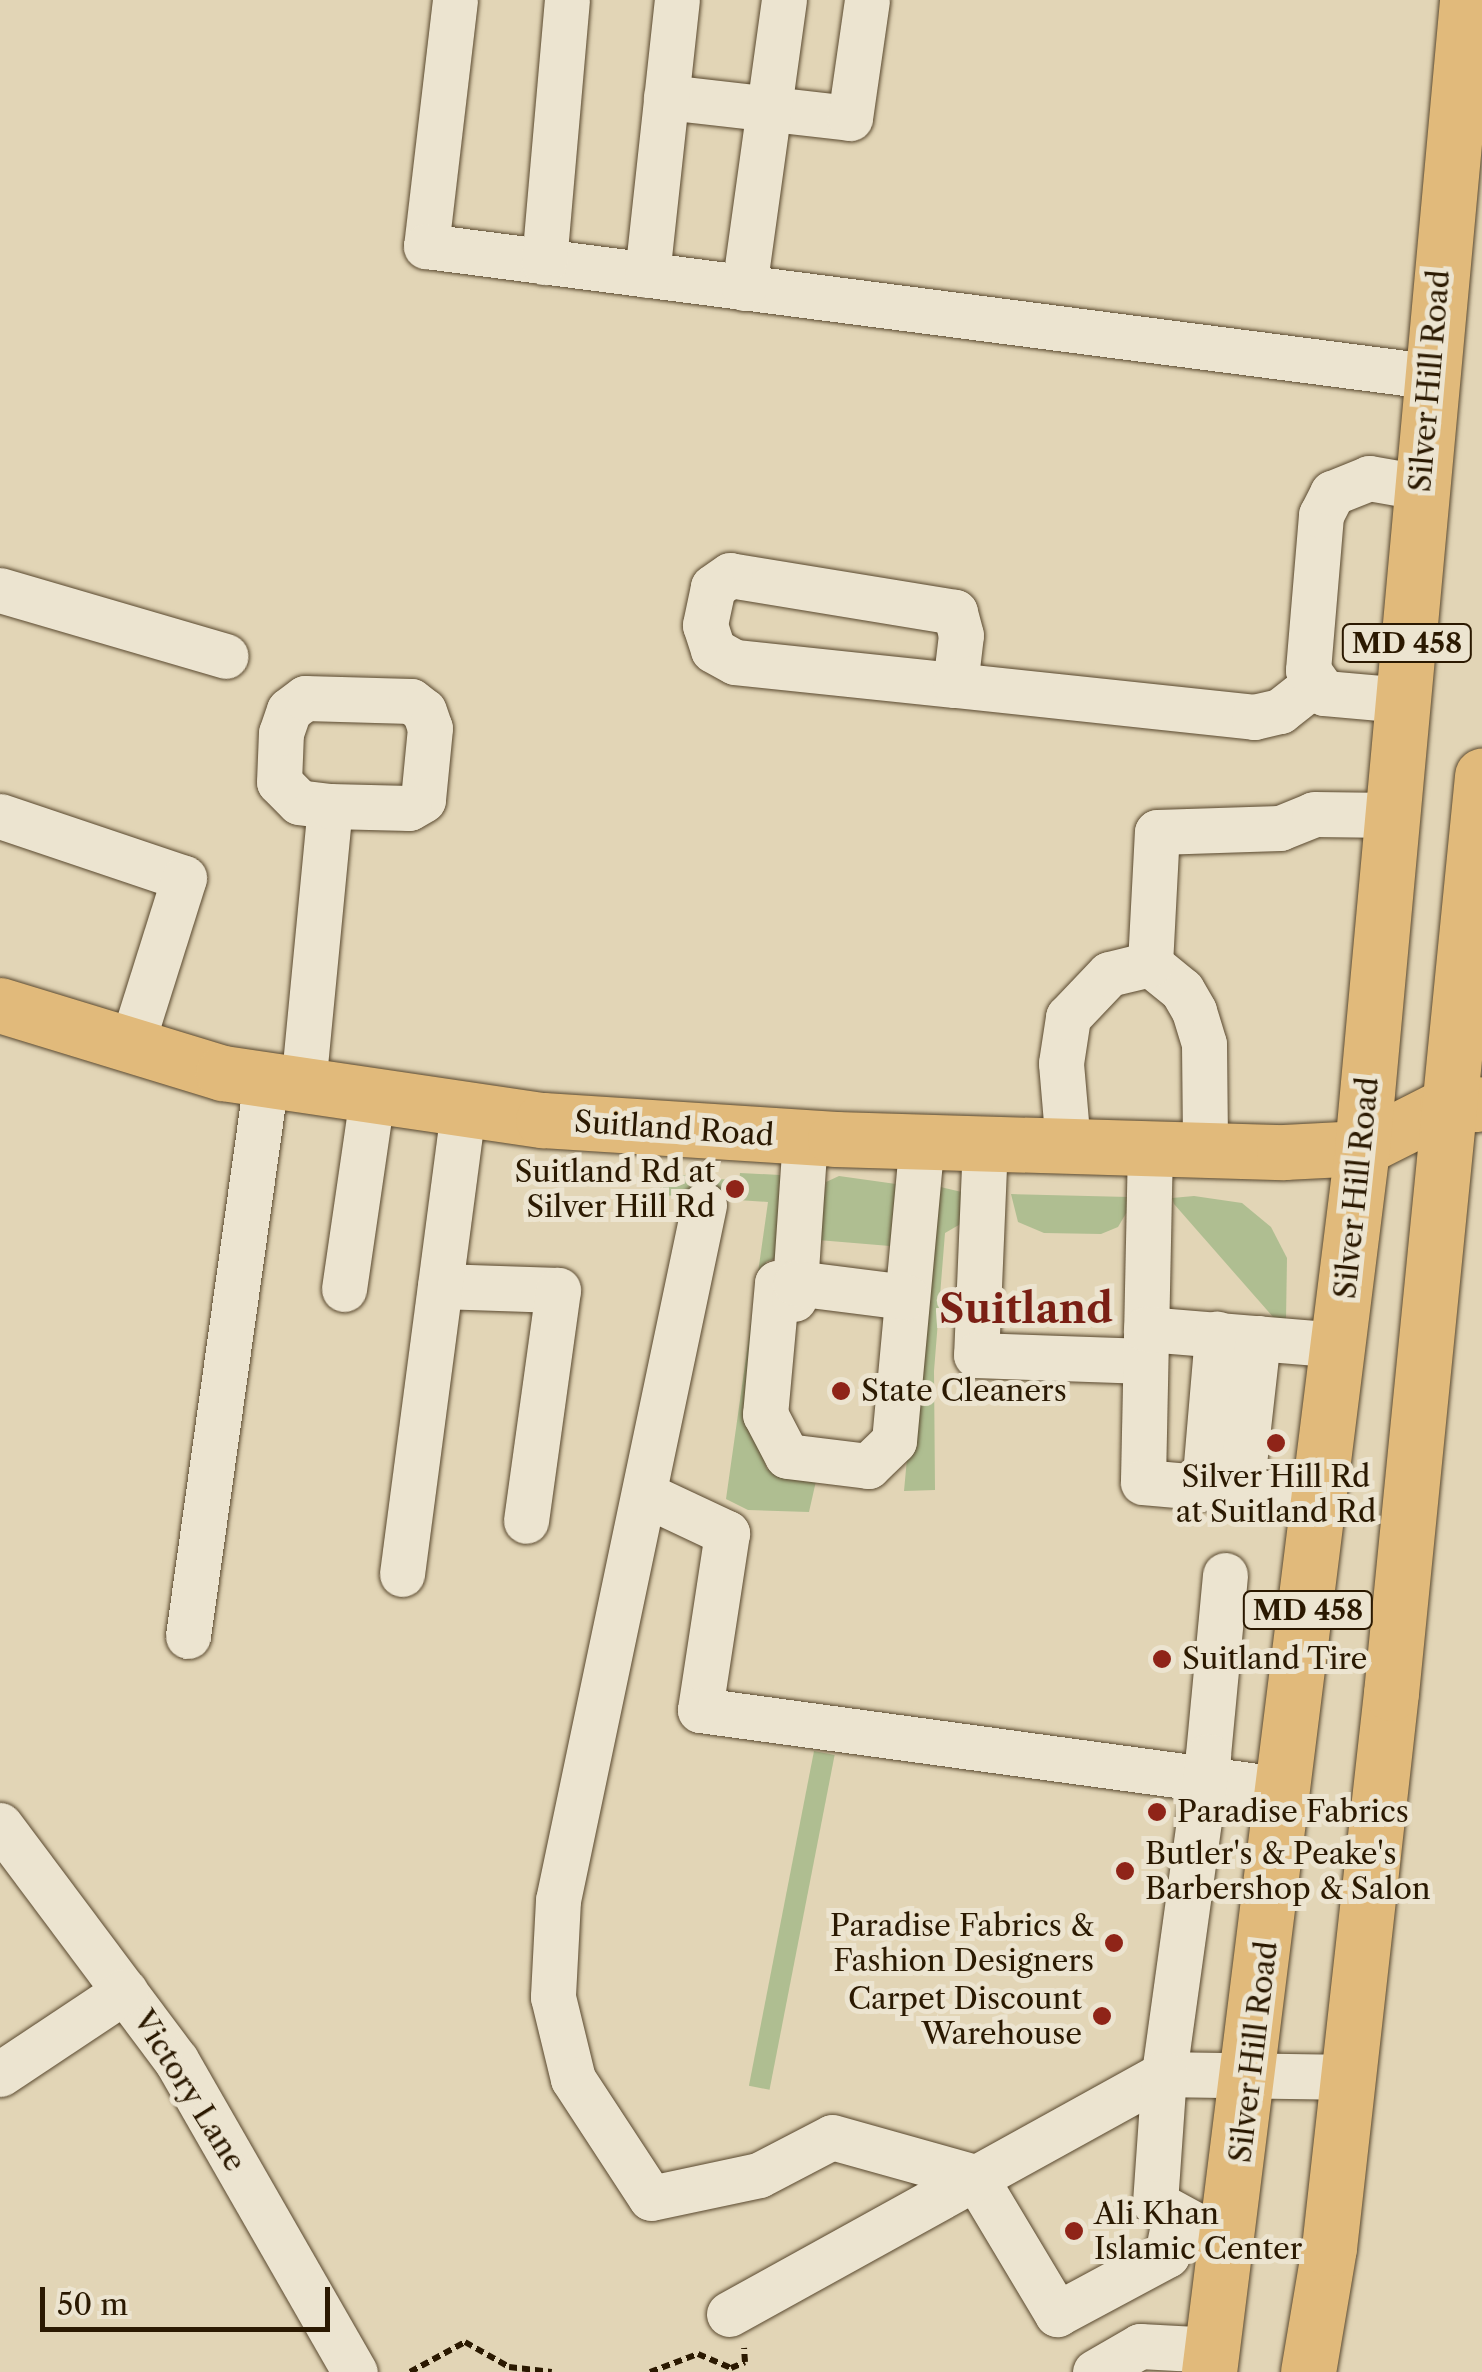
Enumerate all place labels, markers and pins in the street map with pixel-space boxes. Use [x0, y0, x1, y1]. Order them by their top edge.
place label: Suitland Rd at Silver Hill Rd [514, 1154, 715, 1224]
marker: Suitland Rd at Silver Hill Rd [724, 1178, 746, 1200]
place label: State Cleaners [861, 1373, 1067, 1409]
marker: State Cleaners [830, 1380, 852, 1402]
marker: Silver Hill Rd at Suitland Rd [1265, 1432, 1287, 1454]
place label: Silver Hill Rd at Suitland Rd [1176, 1459, 1376, 1530]
place label: Suitland Tire [1182, 1641, 1368, 1677]
marker: Suitland Tire [1151, 1648, 1173, 1670]
place label: Paradise Fabrics [1177, 1794, 1409, 1830]
marker: Paradise Fabrics [1146, 1801, 1168, 1823]
place label: Butler's & Peake's Barbershop & Salon [1145, 1836, 1431, 1906]
marker: Butler's & Peake's Barbershop & Salon [1114, 1860, 1136, 1882]
place label: Paradise Fabrics & Fashion Designers [830, 1908, 1094, 1978]
marker: Paradise Fabrics & Fashion Designers [1103, 1932, 1125, 1954]
place label: Carpet Discount Warehouse [848, 1981, 1082, 2052]
marker: Carpet Discount Warehouse [1091, 2005, 1113, 2027]
place label: Ali Khan Islamic Center [1094, 2196, 1302, 2266]
marker: Ali Khan Islamic Center [1063, 2220, 1085, 2242]

